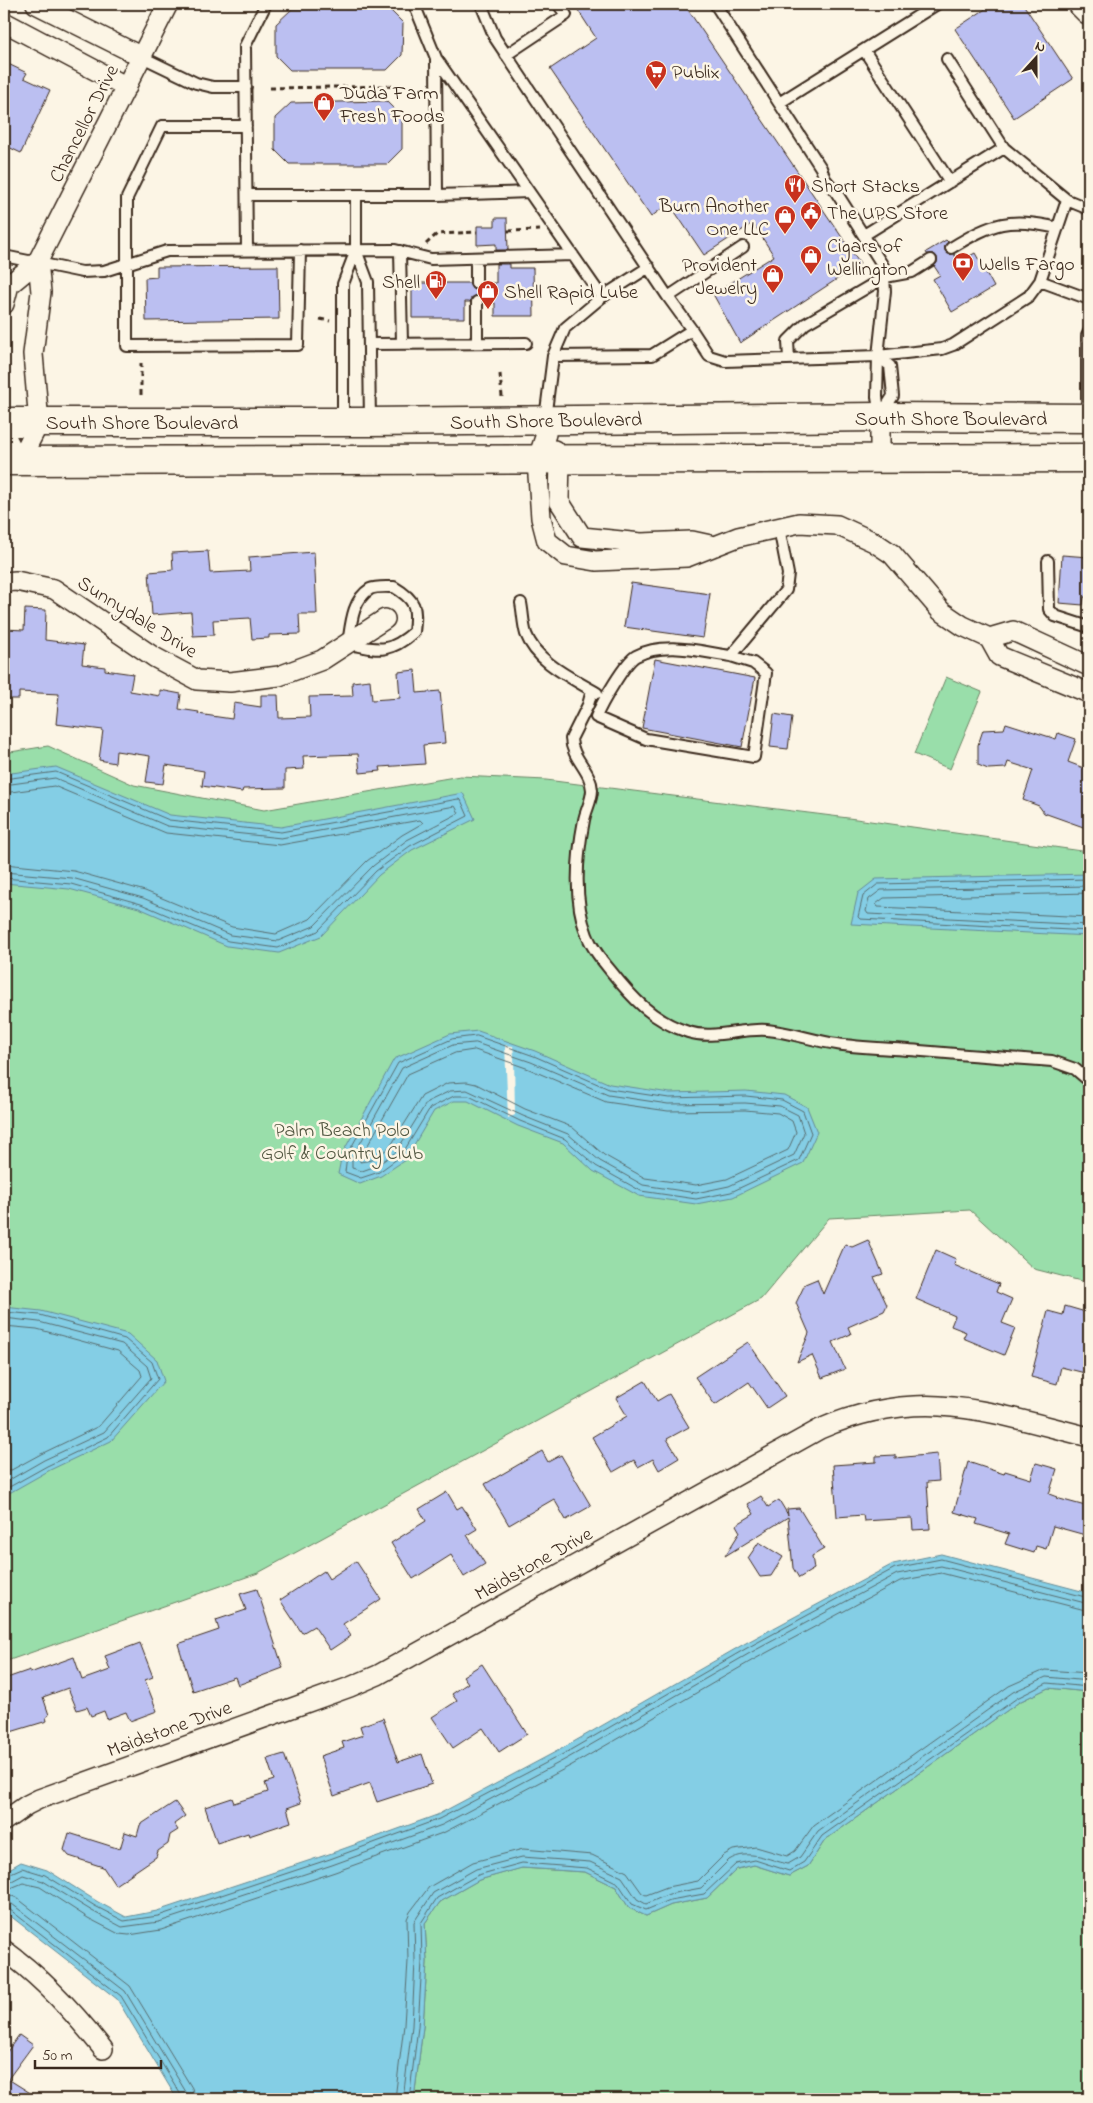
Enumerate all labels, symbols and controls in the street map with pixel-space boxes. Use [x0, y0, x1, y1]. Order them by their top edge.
north arrow [1010, 32, 1060, 82]
text: N [1032, 36, 1048, 59]
supermarket icon: Publix [644, 59, 668, 90]
place label: Publix [672, 59, 720, 88]
street label: Chancellor Drive [43, 60, 127, 188]
place label: Duda Farm Fresh Foods [339, 80, 445, 132]
shop icon: Duda Farm Fresh Foods [312, 91, 336, 122]
restaurant icon: Short Stacks [783, 173, 807, 204]
place label: Short Stacks [811, 173, 920, 202]
place label: Burn Another One LLC [658, 193, 770, 245]
public building icon: The UPS Store [799, 200, 823, 231]
place label: The UPS Store [827, 200, 948, 229]
shop icon: Burn Another One LLC [773, 204, 797, 235]
place label: Cigars of Wellington [827, 233, 908, 286]
shop icon: Cigars of Wellington [799, 244, 823, 275]
bank icon: Wells Fargo [951, 251, 975, 282]
place label: Wells Fargo [979, 251, 1075, 281]
place label: Provident Jewelry [682, 252, 757, 304]
shop icon: Provident Jewelry [761, 263, 785, 294]
place label: Shell [382, 269, 420, 298]
fuel station icon: Shell [424, 269, 448, 300]
shop icon: Shell Rapid Lube [476, 279, 500, 310]
place label: Shell Rapid Lube [504, 279, 638, 308]
street label: South Shore Boulevard [450, 406, 642, 439]
street label: South Shore Boulevard [855, 406, 1047, 435]
street label: South Shore Boulevard [46, 410, 238, 439]
street label: Sunnydale Drive [71, 570, 202, 667]
park label: Palm Beach Polo Golf & Country Club [261, 1117, 423, 1169]
street label: Maidstone Drive [470, 1521, 598, 1610]
street label: Maidstone Drive [104, 1694, 236, 1766]
scale bar [35, 2038, 161, 2070]
text: 50 m [42, 2045, 73, 2067]

